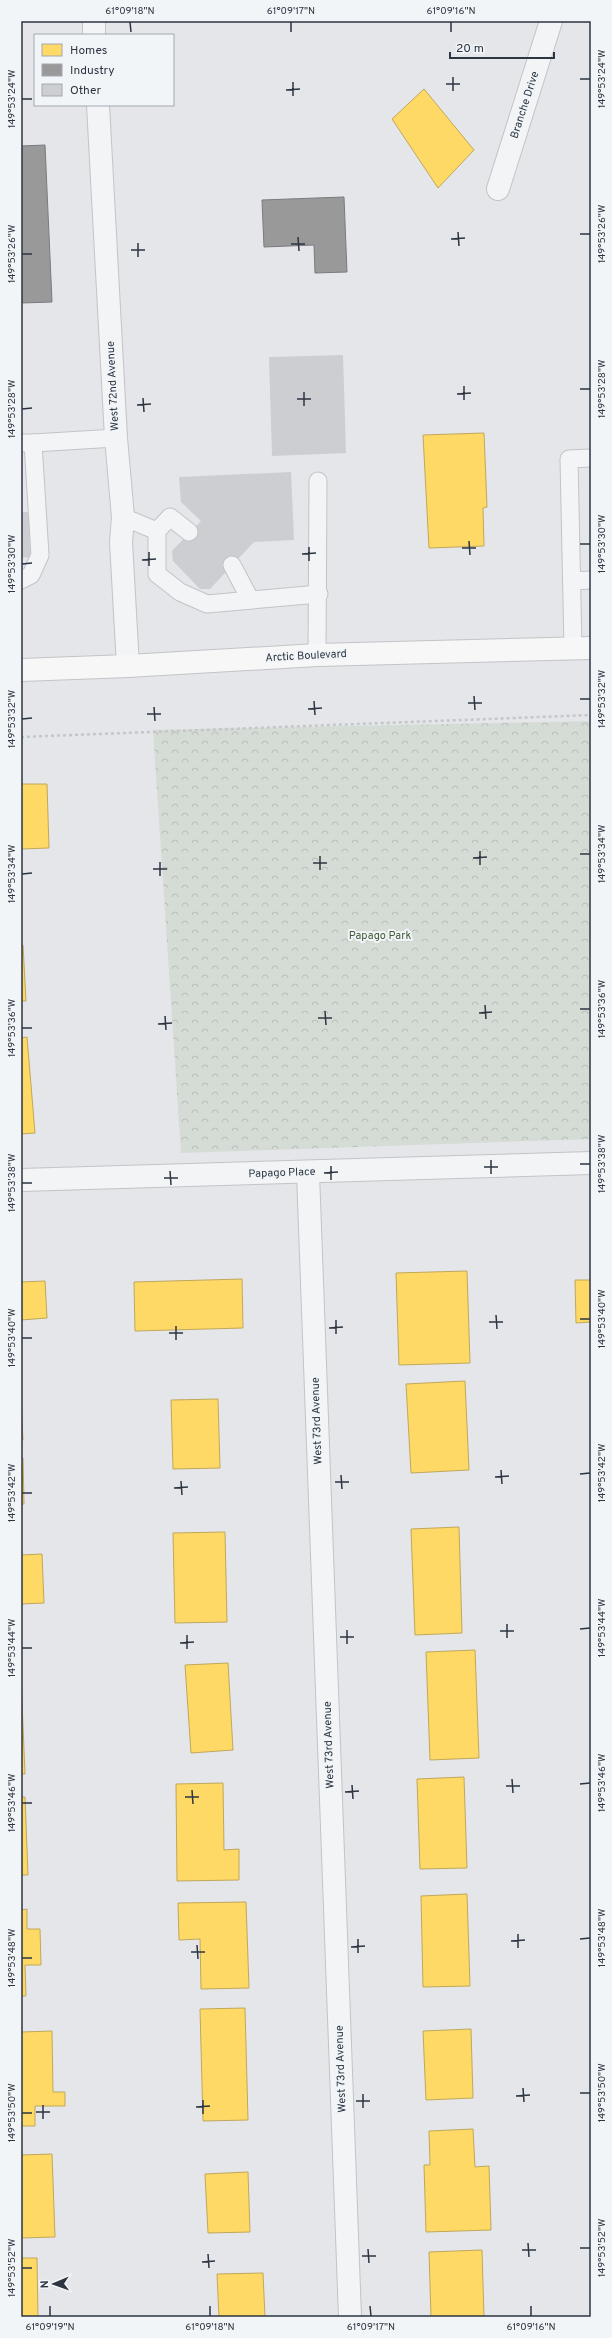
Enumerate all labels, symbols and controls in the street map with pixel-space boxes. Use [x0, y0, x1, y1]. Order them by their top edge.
text: 61°09'18"N [105, 5, 155, 18]
text: 61°09'17"N [267, 5, 315, 18]
text: 61°09'16"N [426, 5, 476, 18]
legend [34, 34, 174, 106]
scale bar [450, 34, 554, 60]
text: 20 m [456, 41, 484, 57]
text: Homes [70, 43, 107, 59]
text: 149°53'24"W [596, 50, 609, 108]
text: Industry [70, 63, 115, 79]
street label: Branche Drive [508, 69, 542, 140]
text: 149°53'24"W [6, 70, 19, 128]
text: Other [70, 83, 102, 99]
text: 149°53'26"W [596, 205, 609, 263]
text: 149°53'26"W [6, 225, 19, 283]
street label: West 72nd Avenue [104, 341, 122, 431]
text: 149°53'28"W [596, 360, 609, 418]
text: 149°53'28"W [6, 380, 19, 438]
text: 149°53'30"W [596, 515, 609, 573]
text: 149°53'30"W [6, 535, 19, 593]
street label: Arctic Boulevard [265, 647, 347, 665]
text: 149°53'32"W [596, 670, 609, 728]
text: 149°53'32"W [6, 690, 19, 748]
text: 149°53'34"W [596, 825, 609, 883]
text: 149°53'34"W [6, 845, 19, 903]
park label: Papago Park [349, 929, 411, 943]
text: 149°53'36"W [596, 980, 609, 1038]
text: 149°53'36"W [6, 999, 19, 1057]
text: 149°53'38"W [596, 1135, 609, 1193]
text: 149°53'38"W [6, 1154, 19, 1212]
street label: Papago Place [248, 1165, 316, 1181]
text: 149°53'40"W [596, 1289, 609, 1349]
text: 149°53'40"W [6, 1308, 19, 1368]
street label: West 73rd Avenue [308, 1377, 326, 1465]
text: 149°53'42"W [596, 1444, 609, 1502]
text: 149°53'42"W [6, 1464, 19, 1522]
text: 149°53'44"W [596, 1599, 609, 1657]
text: 149°53'44"W [6, 1619, 19, 1677]
street label: West 73rd Avenue [320, 1701, 338, 1789]
text: 149°53'46"W [596, 1754, 609, 1812]
text: 149°53'46"W [6, 1774, 19, 1832]
text: 149°53'48"W [596, 1909, 609, 1967]
text: 149°53'48"W [6, 1929, 19, 1987]
street label: West 73rd Avenue [332, 2025, 350, 2113]
text: 149°53'50"W [596, 2063, 609, 2123]
text: 149°53'50"W [6, 2083, 19, 2143]
text: 149°53'52"W [596, 2219, 609, 2277]
text: 149°53'52"W [6, 2239, 19, 2297]
north arrow [34, 2264, 74, 2304]
text: N [38, 2280, 52, 2289]
text: 61°09'19"N [25, 2321, 75, 2334]
text: 61°09'18"N [185, 2321, 235, 2334]
text: 61°09'17"N [347, 2321, 395, 2334]
text: 61°09'16"N [506, 2321, 556, 2334]

